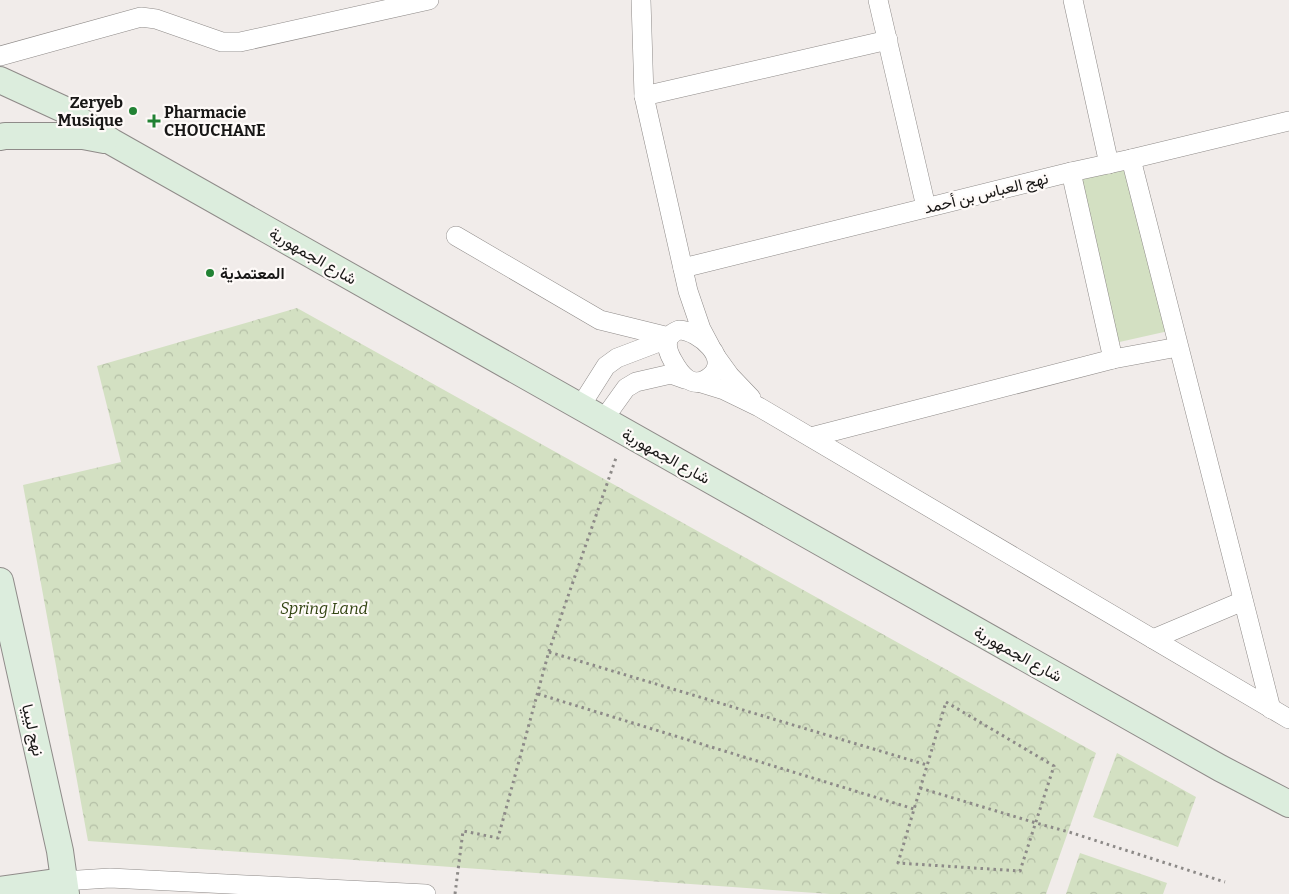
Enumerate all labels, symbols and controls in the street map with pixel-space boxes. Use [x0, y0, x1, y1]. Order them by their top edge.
place label: Zeryeb Musique [58, 93, 123, 130]
place label: Pharmacie CHOUCHANE [164, 103, 266, 140]
marker: Zeryeb Musique [127, 105, 139, 117]
marker: Pharmacie CHOUCHANE [148, 115, 160, 127]
street label: نهج العباس بن أحمد [922, 168, 1051, 220]
street label: شارع الجمهورية [265, 223, 360, 290]
place label: المعتمدية [220, 264, 285, 283]
marker: المعتمدية [204, 267, 216, 279]
street label: شارع الجمهورية [618, 424, 713, 490]
park label: Spring Land [280, 599, 368, 618]
street label: شارع الجمهورية [970, 622, 1065, 688]
street label: نهج ليبيا [16, 702, 48, 758]

